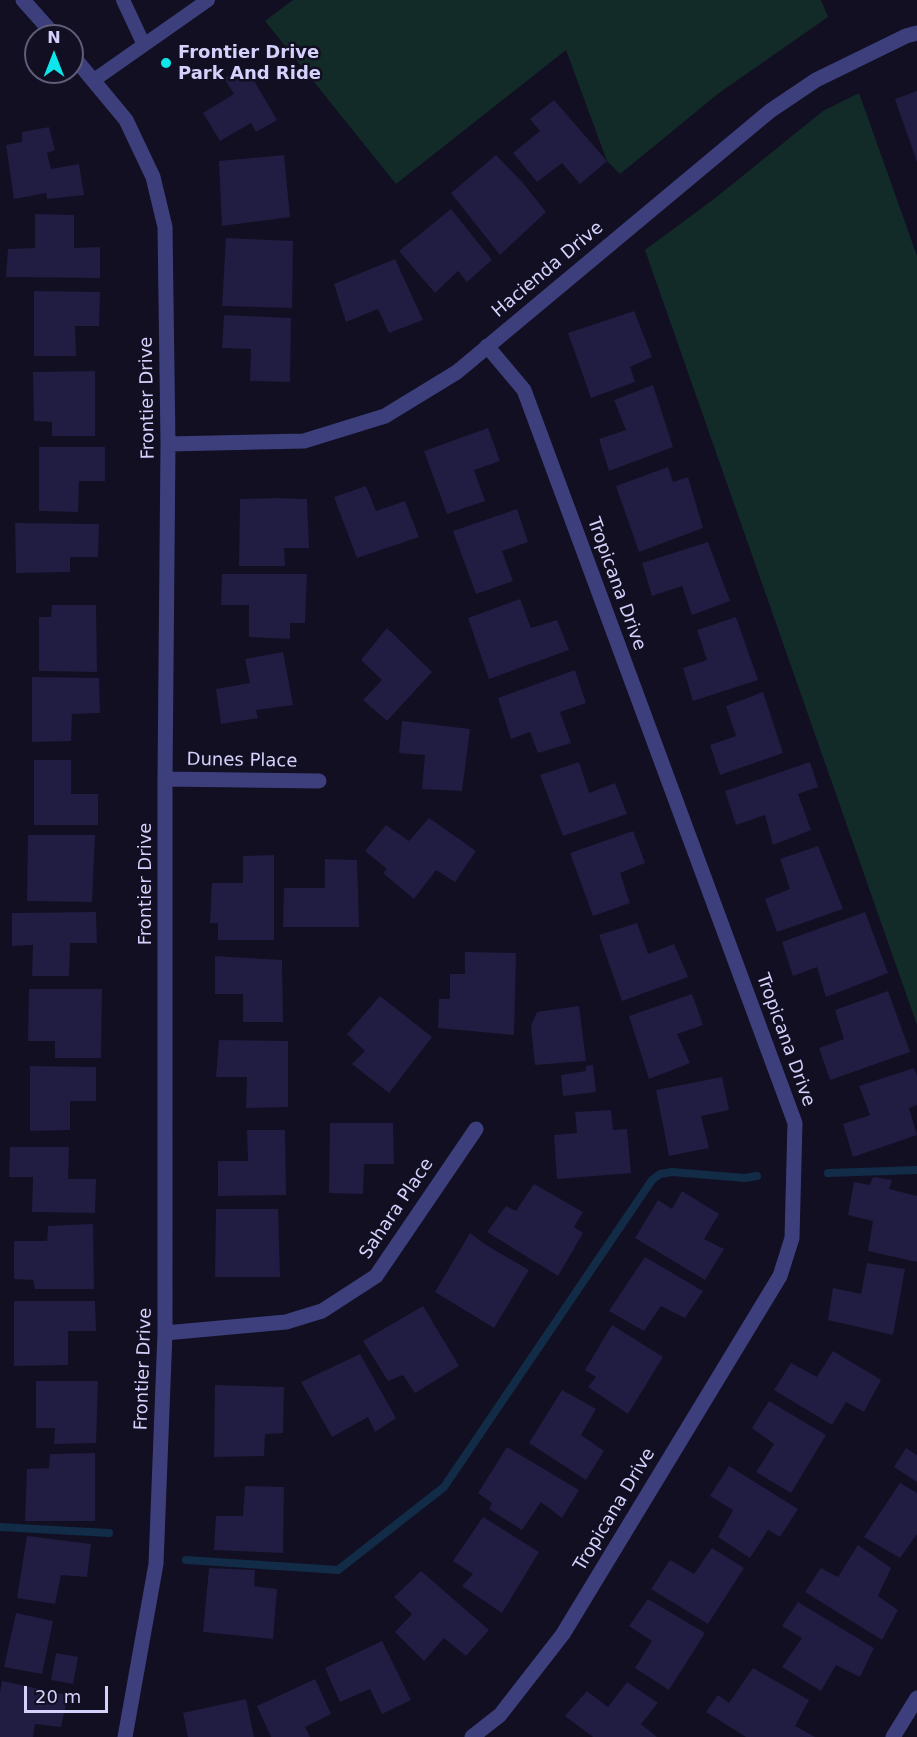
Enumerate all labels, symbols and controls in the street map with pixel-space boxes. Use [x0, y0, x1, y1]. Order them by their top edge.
north arrow [24, 24, 84, 84]
text: N [47, 28, 61, 47]
place label: Frontier Drive Park And Ride [178, 42, 321, 84]
marker: Frontier Drive Park And Ride [159, 56, 173, 70]
street label: Hacienda Drive [488, 217, 608, 323]
street label: Frontier Drive [136, 336, 160, 460]
street label: Tropicana Drive [582, 515, 650, 653]
street label: Dunes Place [186, 749, 298, 773]
street label: Frontier Drive [135, 823, 157, 945]
street label: Tropicana Drive [751, 971, 819, 1109]
street label: Sahara Place [355, 1155, 439, 1263]
street label: Frontier Drive [131, 1307, 157, 1431]
street label: Tropicana Drive [570, 1444, 660, 1576]
scale bar [27, 1674, 111, 1712]
text: 20 m [35, 1686, 81, 1707]

